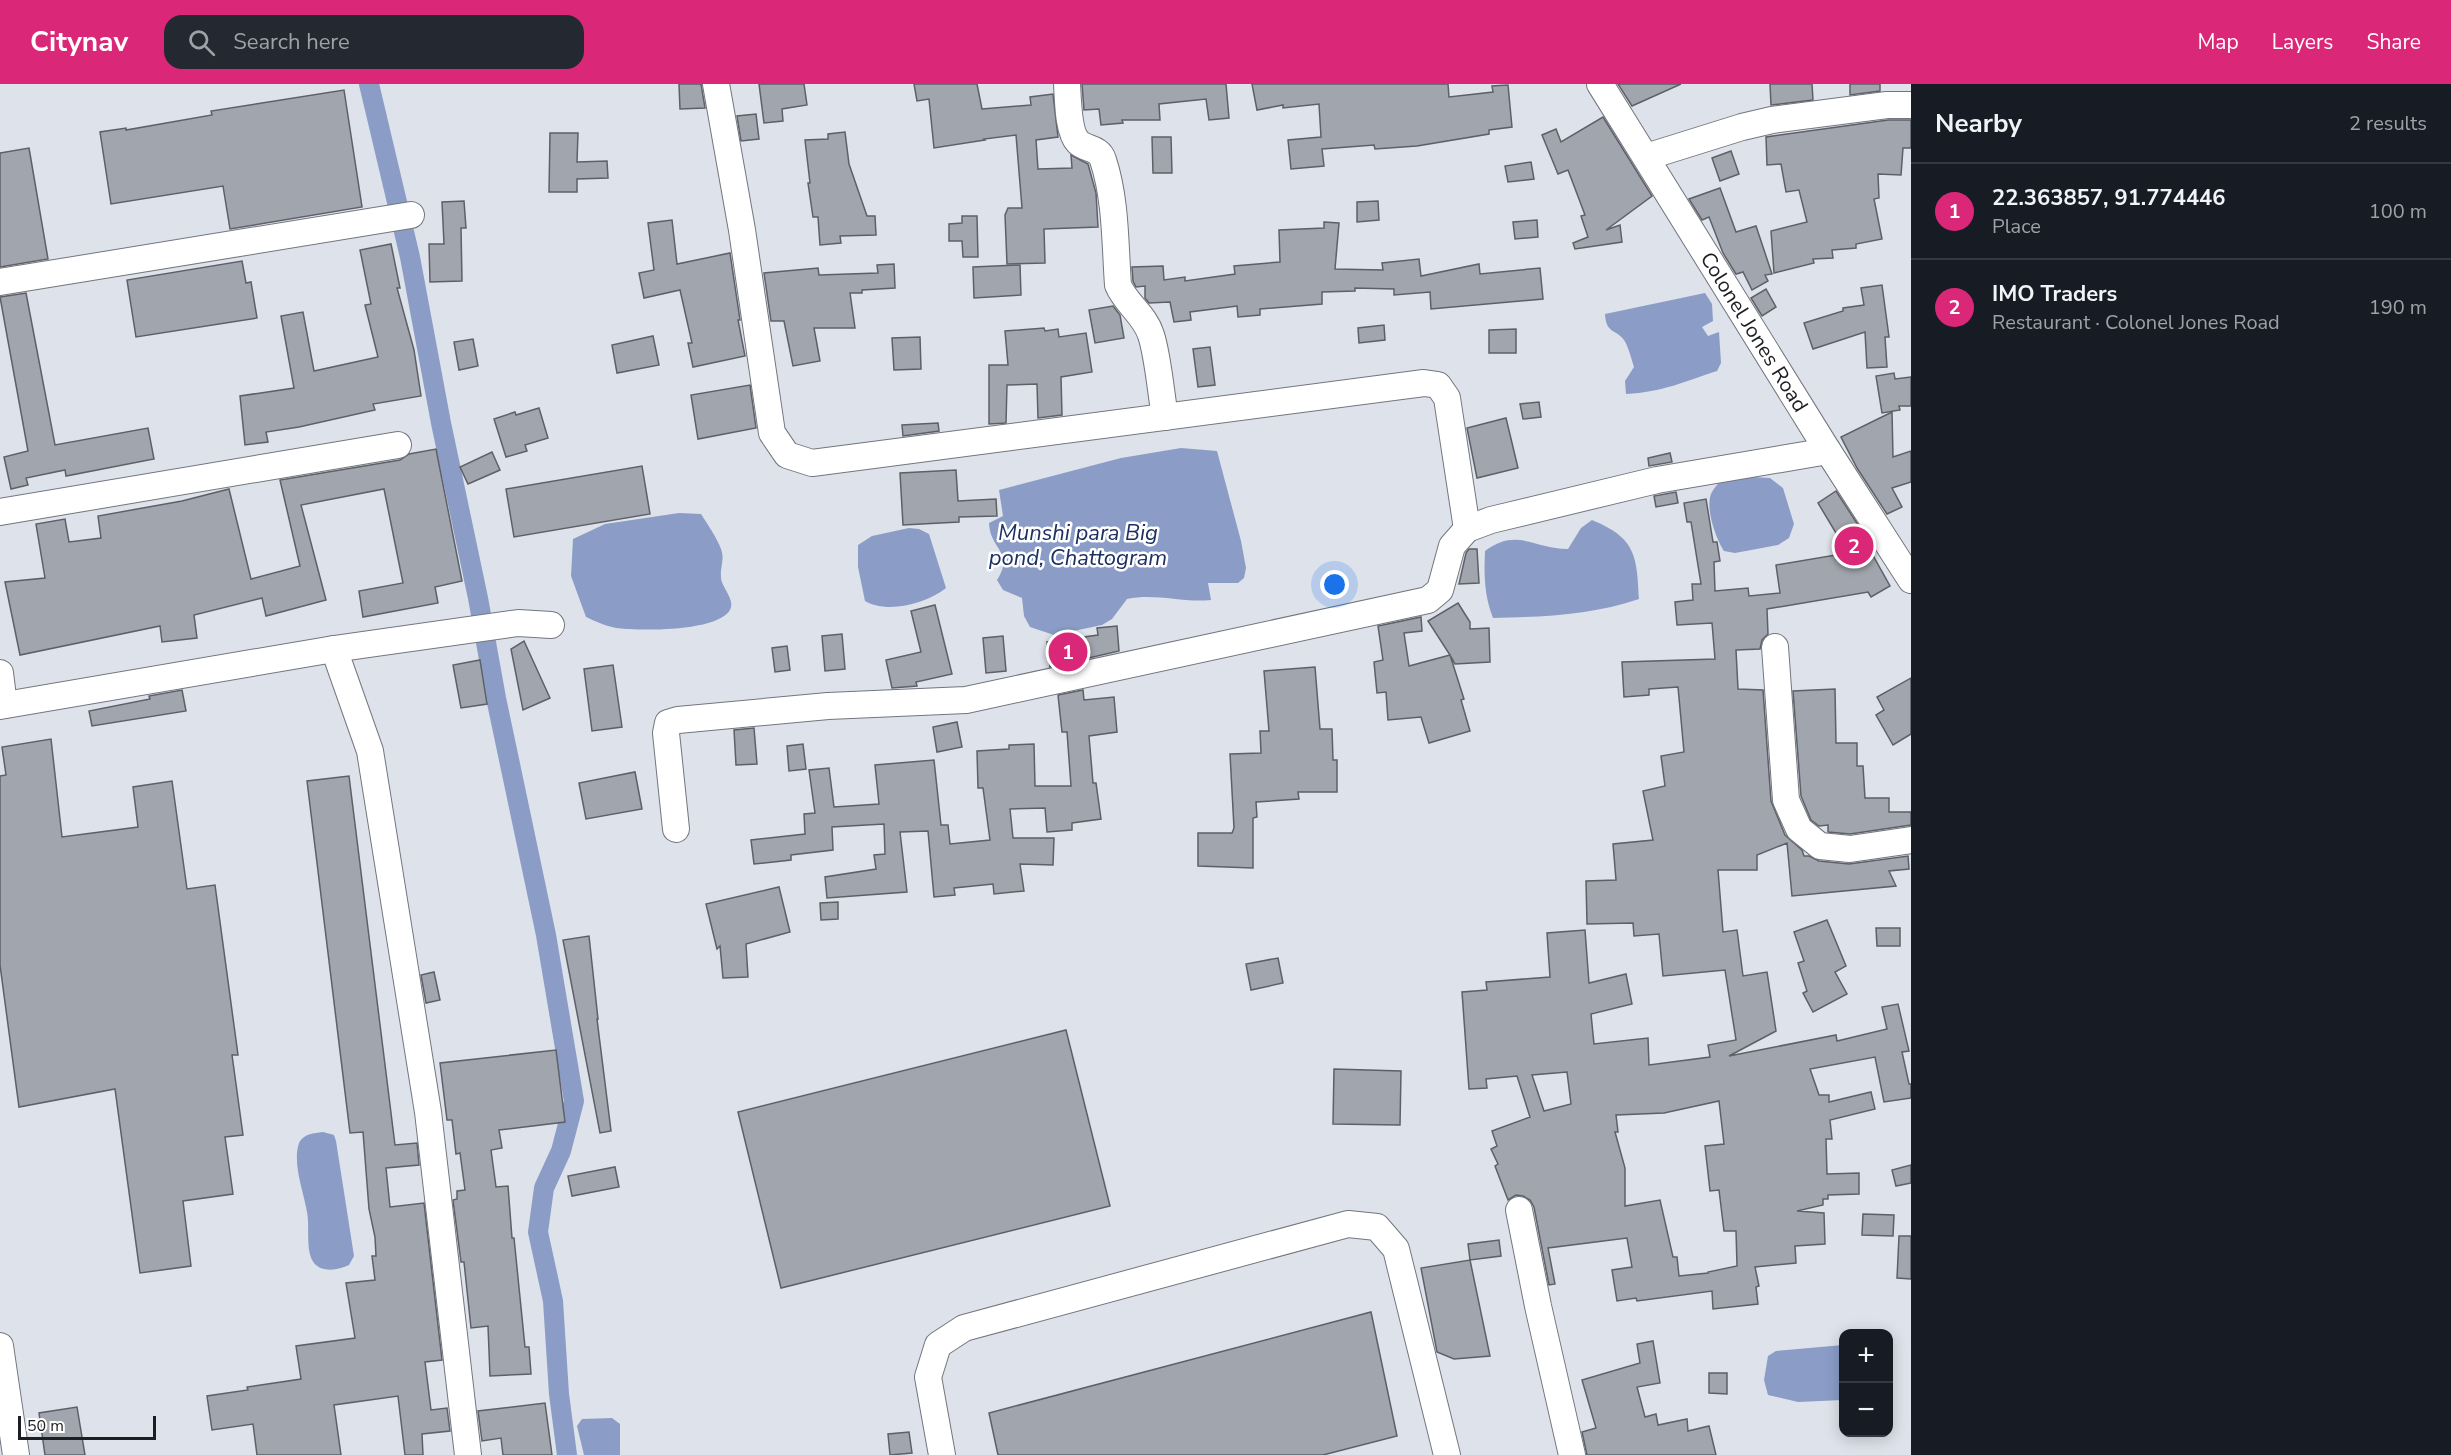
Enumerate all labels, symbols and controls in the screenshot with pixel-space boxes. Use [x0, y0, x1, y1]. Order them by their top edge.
search box [164, 15, 584, 69]
text: Citynav [30, 23, 128, 61]
icon: search [185, 26, 218, 59]
text: Search here [233, 27, 350, 57]
text: Map [2197, 28, 2239, 56]
text: Layers [2272, 28, 2333, 56]
text: Share [2366, 28, 2421, 56]
text: Nearby [1935, 106, 2022, 141]
text: 2 results [2349, 110, 2427, 137]
text: 22.363857, 91.774446 [1992, 183, 2226, 213]
text: 1 [1949, 198, 1961, 225]
text: 100 m [2369, 198, 2427, 225]
text: Place [1992, 213, 2041, 240]
street label: Colonel Jones Road [1694, 247, 1814, 417]
text: IMO Traders [1992, 279, 2117, 309]
text: 2 [1949, 294, 1961, 321]
text: 190 m [2369, 294, 2427, 321]
text: Restaurant · Colonel Jones Road [1992, 309, 2280, 336]
water label: Munshi para Big pond, Chattogram [989, 518, 1167, 573]
pin: 2 [1834, 524, 1874, 568]
your location [1320, 570, 1349, 599]
pin: 1 [1048, 630, 1088, 674]
map controls [1839, 1329, 1893, 1437]
button: + [1839, 1329, 1893, 1383]
button: − [1839, 1383, 1893, 1437]
scale bar [18, 1413, 156, 1440]
text: 50 m [27, 1415, 64, 1437]

